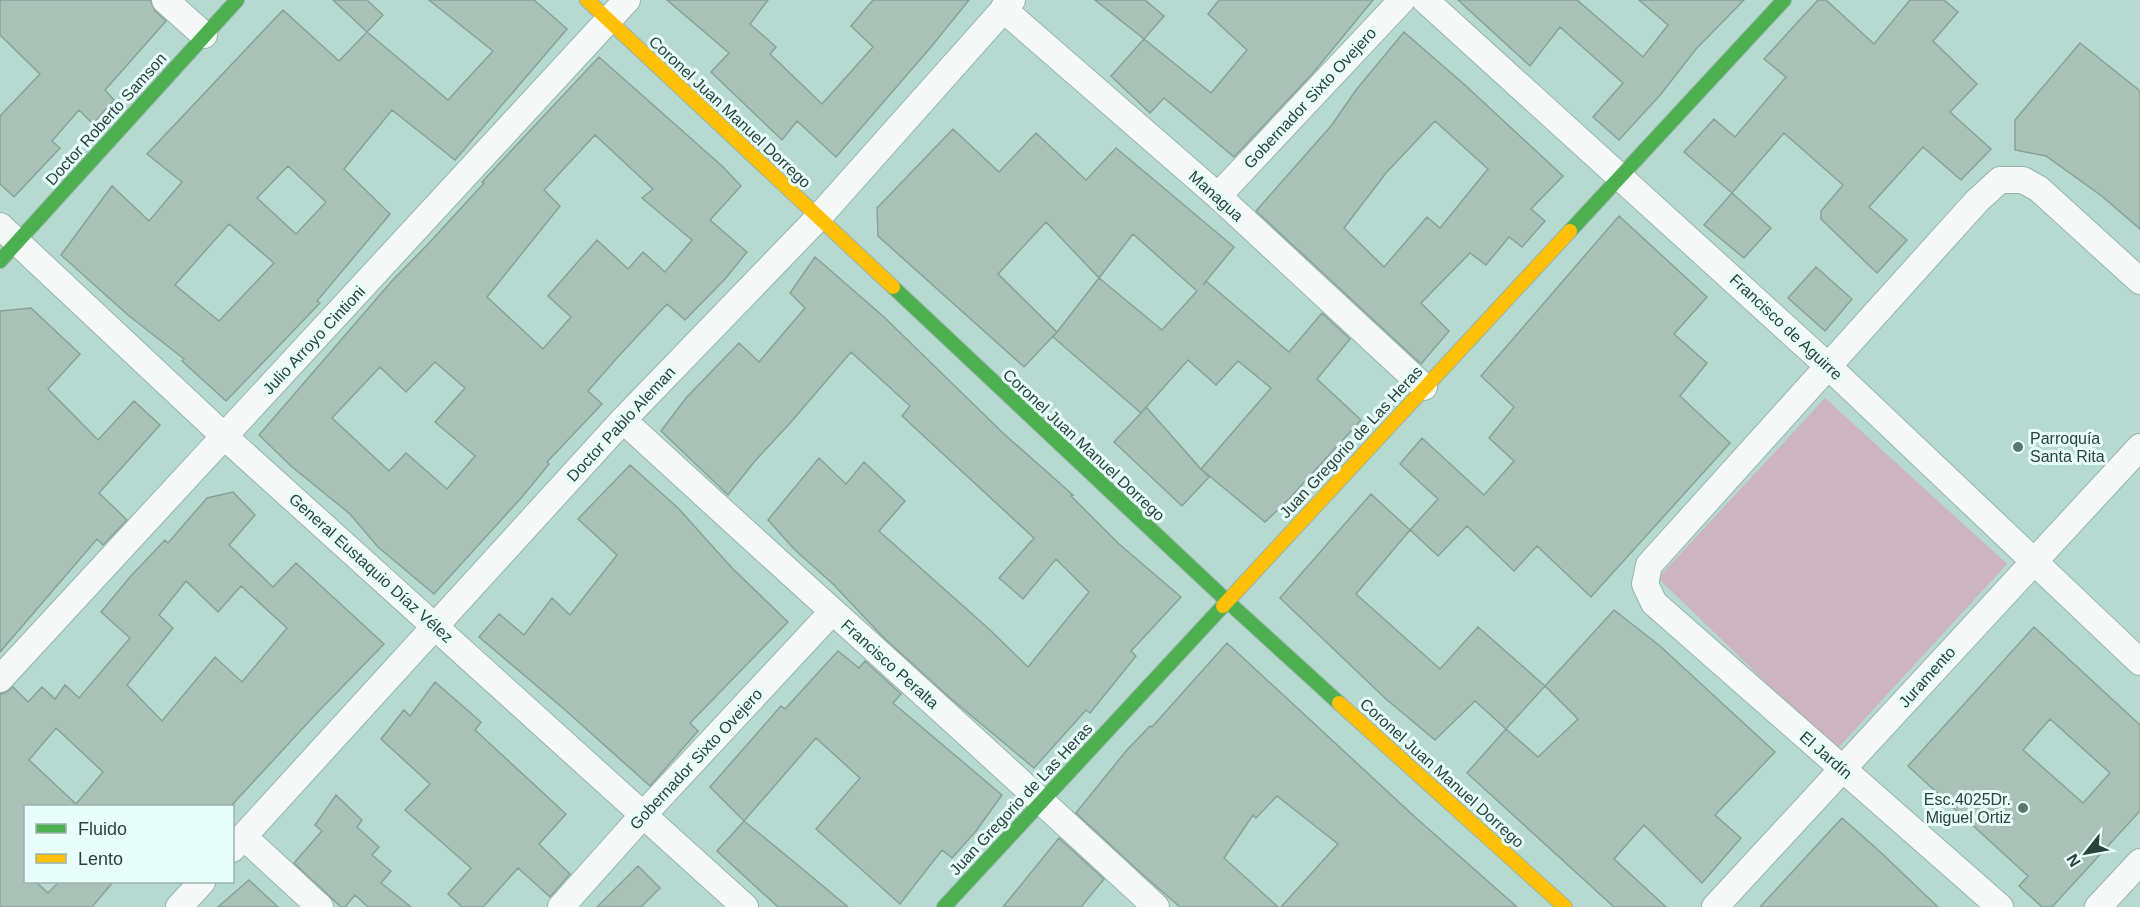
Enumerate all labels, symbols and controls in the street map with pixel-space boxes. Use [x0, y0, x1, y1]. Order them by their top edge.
street label: Gobernador Sixto Ovejero [1240, 24, 1380, 172]
street label: Coronel Juan Manuel Dorrego [646, 33, 814, 191]
street label: Doctor Roberto Samson [42, 50, 170, 188]
street label: Managua [1186, 167, 1247, 225]
street label: Francisco de Aguirre [1727, 271, 1846, 383]
street label: Julio Arroyo Cintioni [260, 282, 368, 398]
street label: Doctor Pablo Aleman [564, 363, 678, 485]
street label: Juan Gregorio de Las Heras [1276, 363, 1426, 521]
street label: Coronel Juan Manuel Dorrego [1000, 366, 1168, 524]
place label: Parroquía Santa Rita [2030, 430, 2105, 465]
marker: Parroquía Santa Rita [2011, 440, 2025, 454]
street label: General Eustaquio Díaz Vélez [286, 490, 456, 646]
street label: Francisco Peralta [838, 616, 942, 712]
street label: Juramento [1895, 643, 1959, 711]
street label: Gobernador Sixto Ovejero [626, 685, 766, 833]
street label: Coronel Juan Manuel Dorrego [1357, 695, 1527, 851]
street label: Juan Gregorio de Las Heras [946, 720, 1096, 878]
street label: El Jardín [1797, 728, 1855, 782]
place label: Esc.4025Dr. Miguel Ortiz [1924, 791, 2011, 826]
marker: Esc.4025Dr. Miguel Ortiz [2016, 801, 2030, 815]
legend [24, 805, 234, 883]
text: Fluido [78, 819, 127, 839]
north arrow [2056, 823, 2116, 883]
text: Lento [78, 849, 123, 869]
text: N [2063, 851, 2084, 870]

